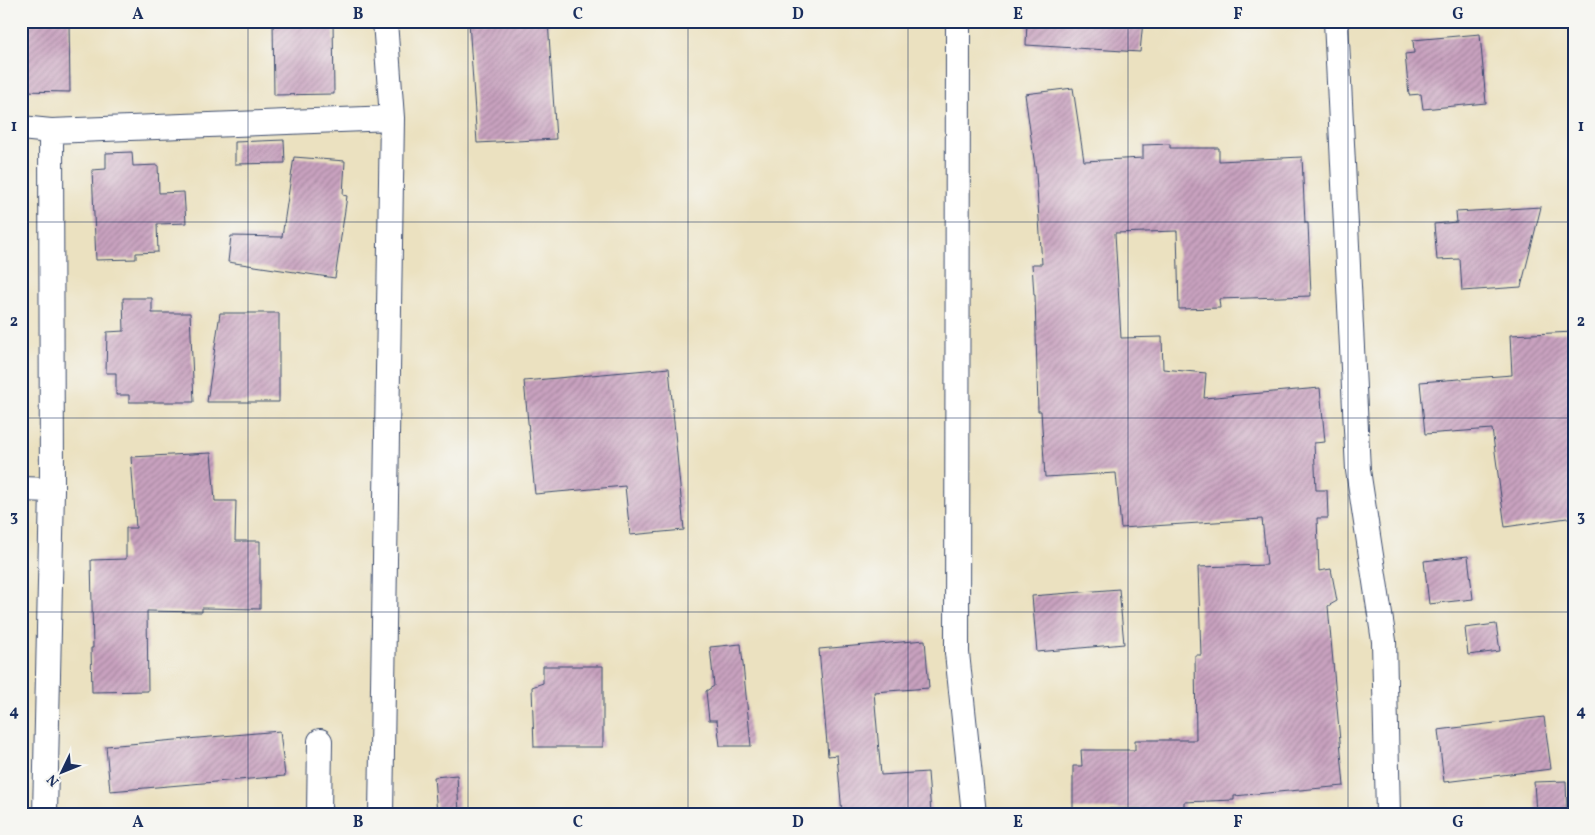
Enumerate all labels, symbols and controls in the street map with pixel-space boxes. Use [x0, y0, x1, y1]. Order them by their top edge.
text: A [132, 4, 144, 26]
text: B [353, 4, 364, 26]
text: C [573, 4, 583, 26]
text: D [792, 4, 804, 26]
text: E [1013, 4, 1023, 26]
text: F [1233, 4, 1243, 26]
text: G [1452, 4, 1464, 26]
text: 1 [11, 116, 17, 138]
text: 1 [1578, 116, 1584, 138]
text: 2 [10, 311, 18, 333]
text: 2 [1577, 311, 1585, 333]
text: 3 [10, 506, 18, 528]
text: 3 [1577, 506, 1585, 528]
text: 4 [9, 701, 19, 723]
text: 4 [1576, 701, 1586, 723]
north arrow [38, 748, 88, 798]
text: N [43, 770, 64, 790]
text: A [132, 812, 144, 834]
text: B [353, 812, 364, 834]
text: C [573, 812, 583, 834]
text: D [792, 812, 804, 834]
text: E [1013, 812, 1023, 834]
text: F [1233, 812, 1243, 834]
text: G [1452, 812, 1464, 834]

